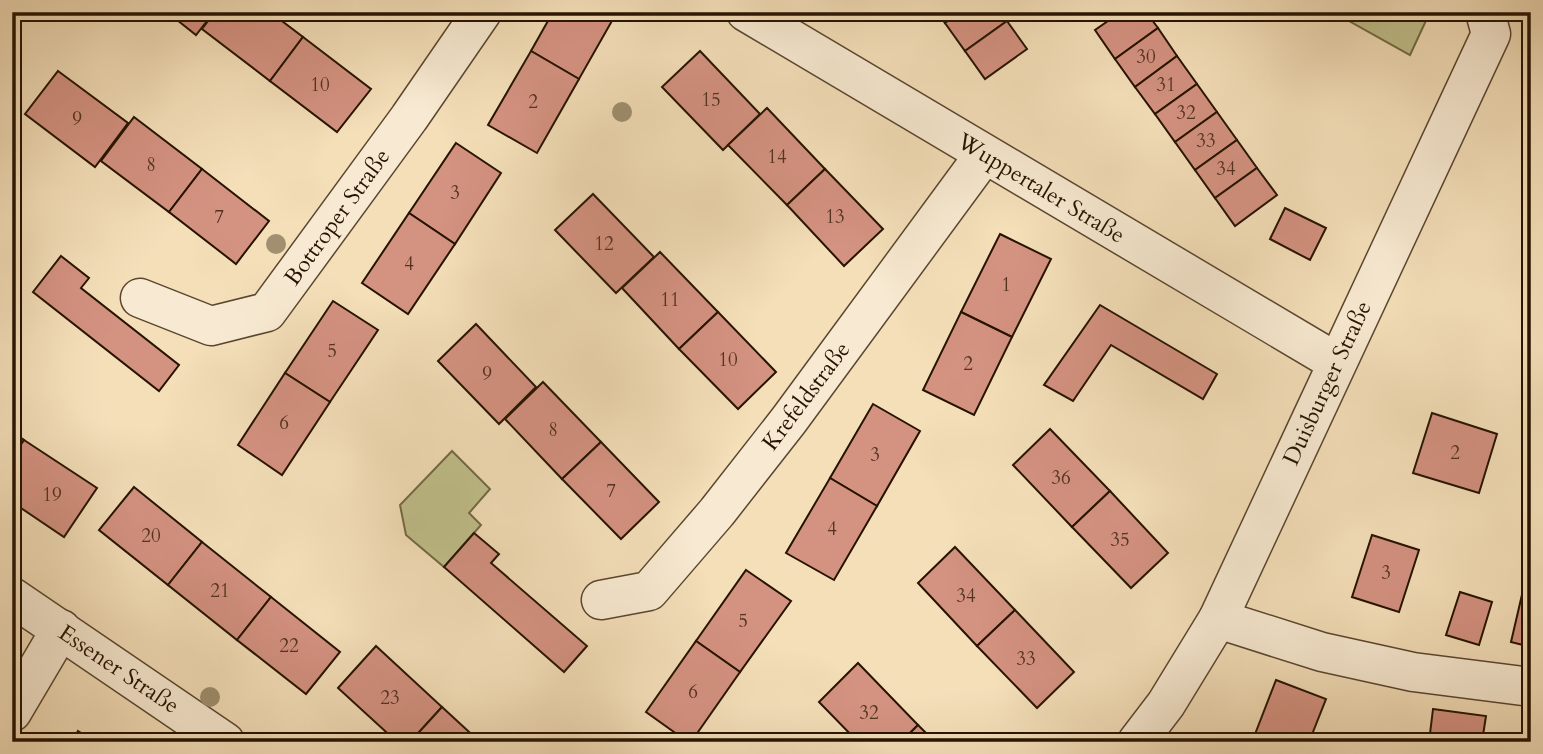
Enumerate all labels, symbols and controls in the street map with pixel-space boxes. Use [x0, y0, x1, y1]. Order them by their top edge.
house number: 30 [1136, 44, 1156, 70]
house number: 10 [310, 72, 330, 98]
house number: 31 [1156, 72, 1176, 98]
house number: 15 [701, 87, 721, 113]
house number: 2 [528, 89, 538, 115]
house number: 32 [1176, 100, 1196, 126]
house number: 9 [72, 106, 82, 132]
street label: Wuppertaler Straße [950, 125, 1131, 250]
house number: 33 [1196, 128, 1216, 154]
street label: Bottroper Straße [277, 142, 397, 292]
house number: 14 [767, 144, 787, 170]
house number: 8 [146, 152, 156, 178]
house number: 34 [1216, 156, 1236, 182]
house number: 3 [450, 180, 460, 206]
house number: 7 [214, 204, 224, 230]
house number: 13 [825, 204, 845, 230]
house number: 12 [594, 231, 614, 257]
house number: 4 [404, 251, 414, 277]
house number: 1 [1001, 272, 1011, 298]
house number: 11 [660, 287, 680, 313]
street label: Duisburger Straße [1275, 296, 1379, 470]
street label: Krefeldstraße [755, 335, 857, 457]
house number: 5 [327, 338, 337, 364]
house number: 10 [718, 347, 738, 373]
house number: 2 [963, 351, 973, 377]
house number: 9 [482, 361, 492, 387]
house number: 6 [279, 410, 289, 436]
house number: 8 [548, 417, 558, 443]
house number: 2 [1450, 440, 1460, 466]
house number: 3 [870, 442, 880, 468]
house number: 36 [1051, 465, 1071, 491]
house number: 7 [606, 478, 616, 504]
house number: 19 [42, 482, 62, 508]
house number: 4 [827, 516, 837, 542]
house number: 20 [141, 523, 161, 549]
house number: 35 [1110, 527, 1130, 553]
house number: 3 [1381, 560, 1391, 586]
house number: 21 [210, 578, 230, 604]
house number: 34 [956, 583, 976, 609]
house number: 5 [738, 608, 748, 634]
street label: Essener Straße [53, 617, 185, 721]
house number: 22 [279, 633, 299, 659]
house number: 33 [1016, 646, 1036, 672]
house number: 6 [688, 679, 698, 705]
house number: 23 [380, 685, 400, 711]
house number: 32 [859, 700, 879, 726]

